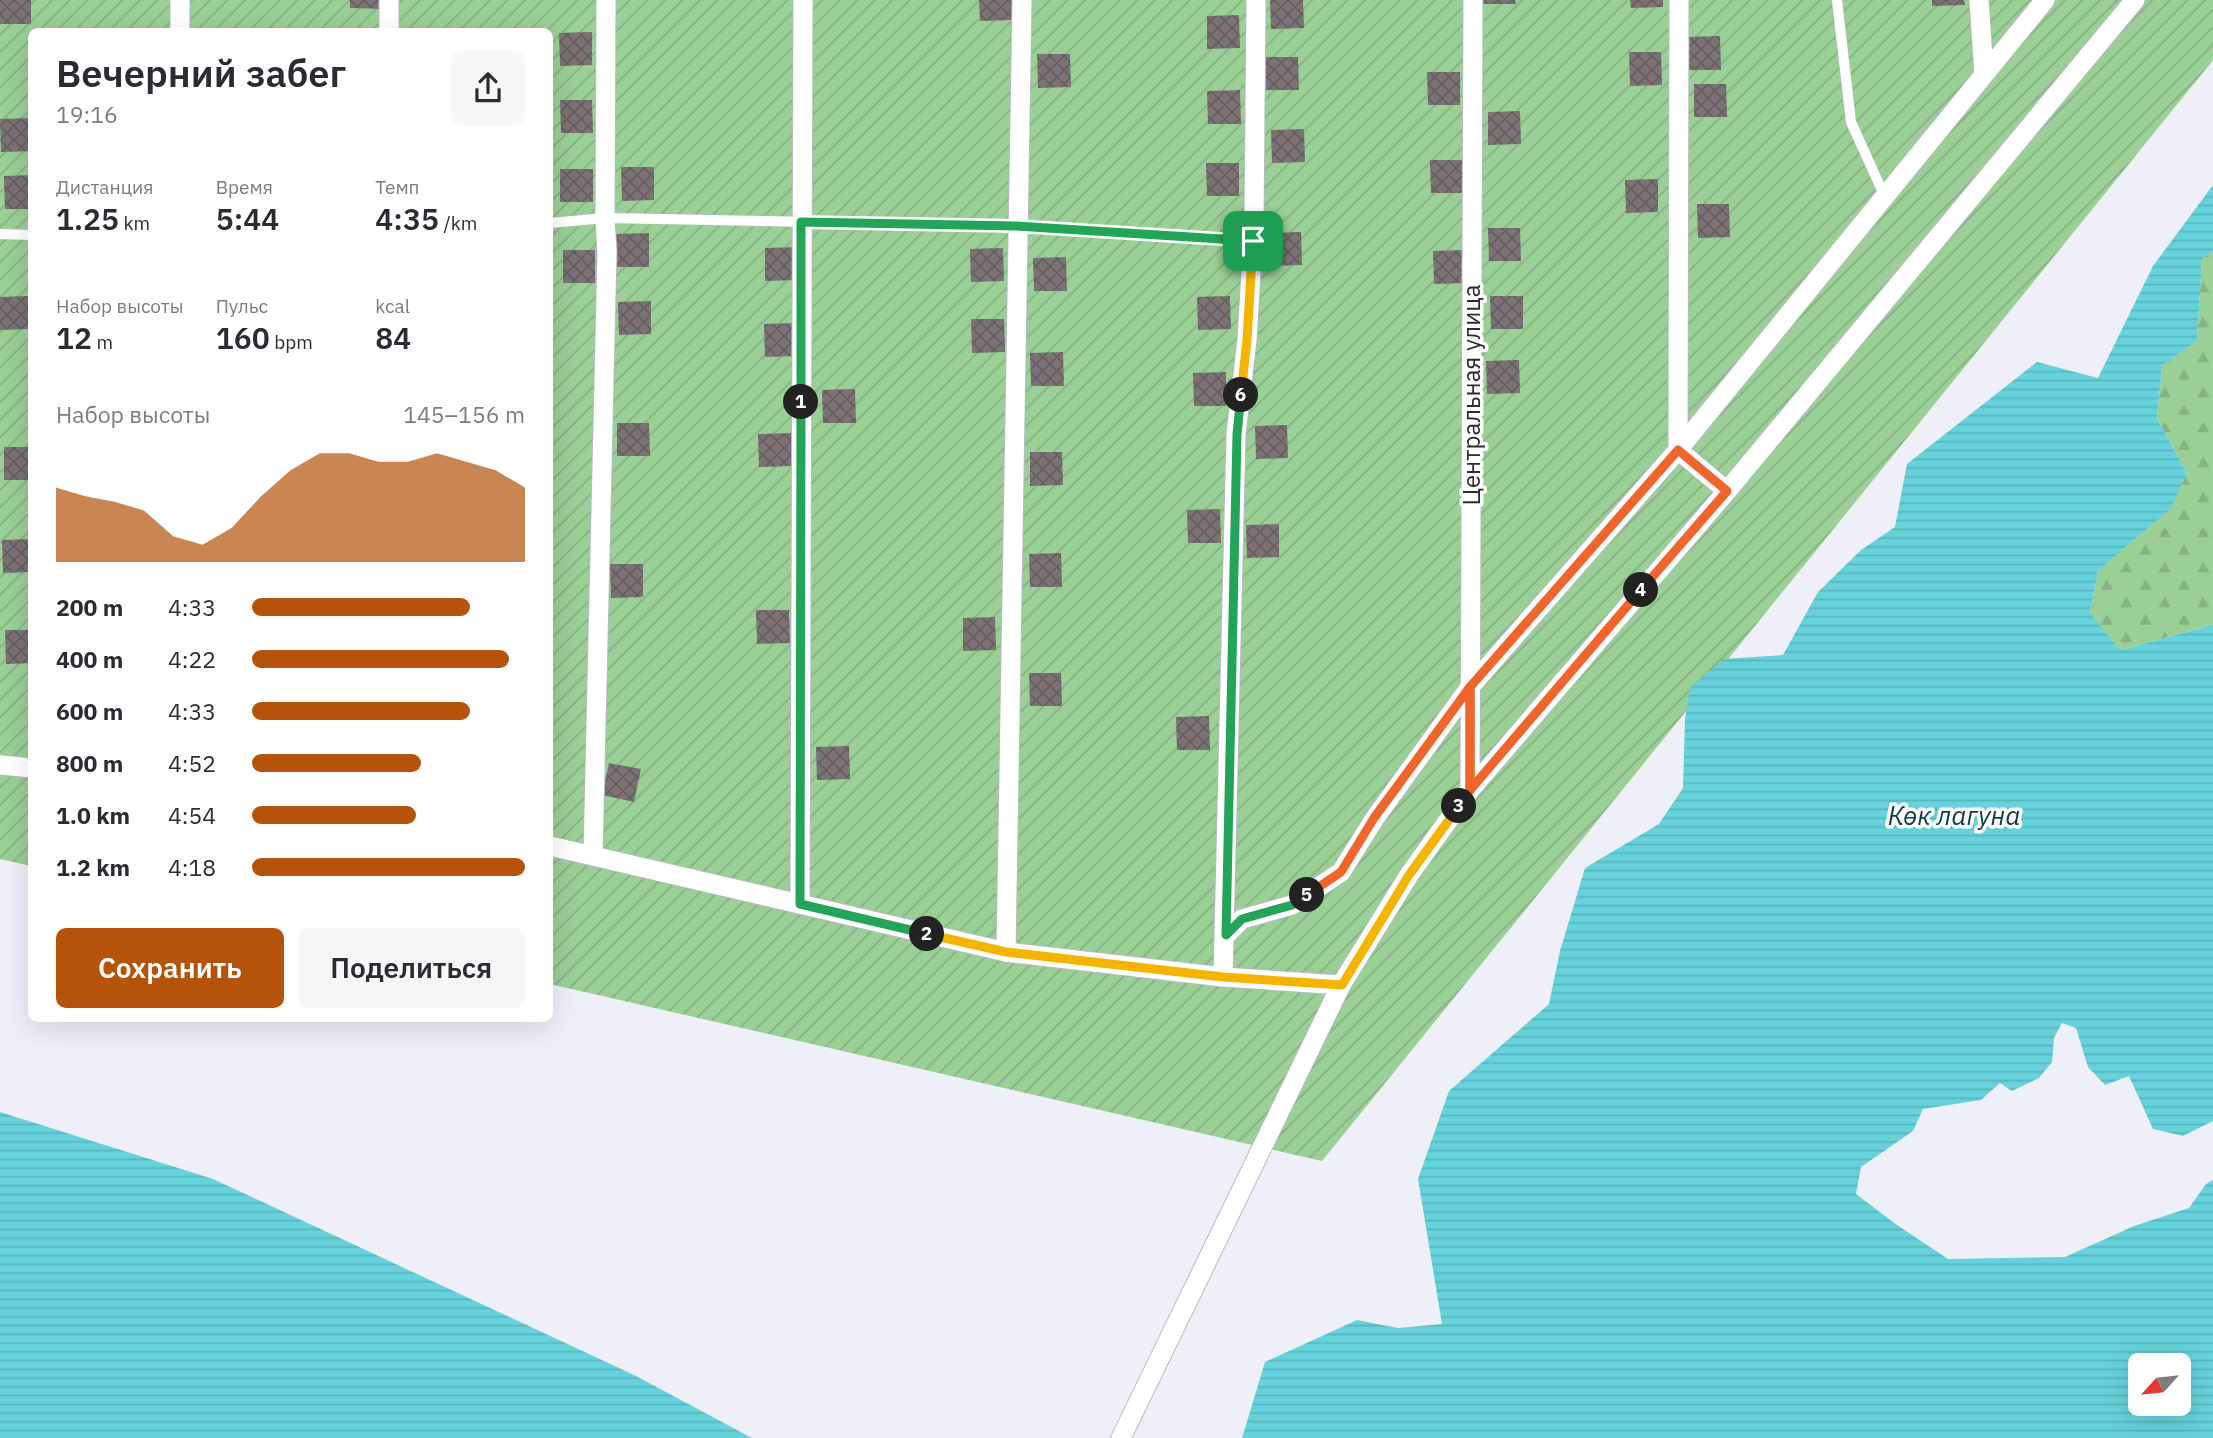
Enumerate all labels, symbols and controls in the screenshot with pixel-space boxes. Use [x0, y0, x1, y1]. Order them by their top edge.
text: Вечерний забег [56, 48, 346, 97]
button: share [451, 51, 525, 125]
text: 19:16 [56, 99, 118, 129]
text: Дистанция [56, 175, 153, 199]
text: Время [216, 175, 273, 199]
text: Темп [375, 175, 420, 199]
text: 1.25 [56, 199, 119, 238]
text: 5:44 [216, 199, 279, 238]
text: 4:35 [375, 199, 439, 238]
text: km [119, 211, 150, 235]
text: /km [439, 211, 477, 235]
pin [1223, 211, 1283, 271]
icon: arrive [1234, 222, 1272, 260]
street label: Центральная улица [1455, 284, 1487, 505]
text: Набор высоты [56, 294, 183, 318]
text: Пульс [216, 294, 268, 318]
text: kcal [375, 294, 410, 318]
text: 12 [56, 318, 92, 357]
text: 160 [216, 318, 270, 357]
text: 84 [375, 318, 411, 357]
text: m [92, 330, 113, 354]
text: bpm [270, 330, 313, 354]
pin: 6 [1224, 378, 1258, 412]
text: 6 [1235, 382, 1246, 406]
pin: 1 [784, 384, 818, 420]
text: 1 [795, 389, 806, 413]
text: Набор высоты [56, 399, 210, 429]
text: 145–156 m [403, 399, 525, 429]
pin: 4 [1624, 572, 1658, 608]
text: 4 [1635, 577, 1646, 601]
text: 200 m [56, 592, 123, 622]
text: 4:33 [168, 592, 216, 622]
text: 400 m [56, 644, 123, 674]
text: 4:22 [168, 644, 216, 674]
text: 600 m [56, 696, 123, 726]
text: 4:33 [168, 696, 216, 726]
text: 800 m [56, 748, 123, 778]
text: 4:52 [168, 748, 216, 778]
pin: 3 [1442, 788, 1476, 824]
text: 3 [1453, 793, 1464, 817]
water label: Көк лагуна [1888, 798, 2020, 832]
text: 1.0 km [56, 800, 130, 830]
text: 4:54 [168, 800, 216, 830]
text: 1.2 km [56, 852, 130, 882]
text: 4:18 [168, 852, 216, 882]
pin: 5 [1290, 878, 1324, 912]
text: 5 [1301, 882, 1312, 906]
pin: 2 [909, 916, 944, 951]
text: 2 [921, 921, 932, 945]
button: Сохранить [56, 928, 284, 1008]
button: Поделиться [298, 928, 525, 1008]
north arrow [2128, 1353, 2191, 1416]
map controls [2128, 1353, 2191, 1416]

